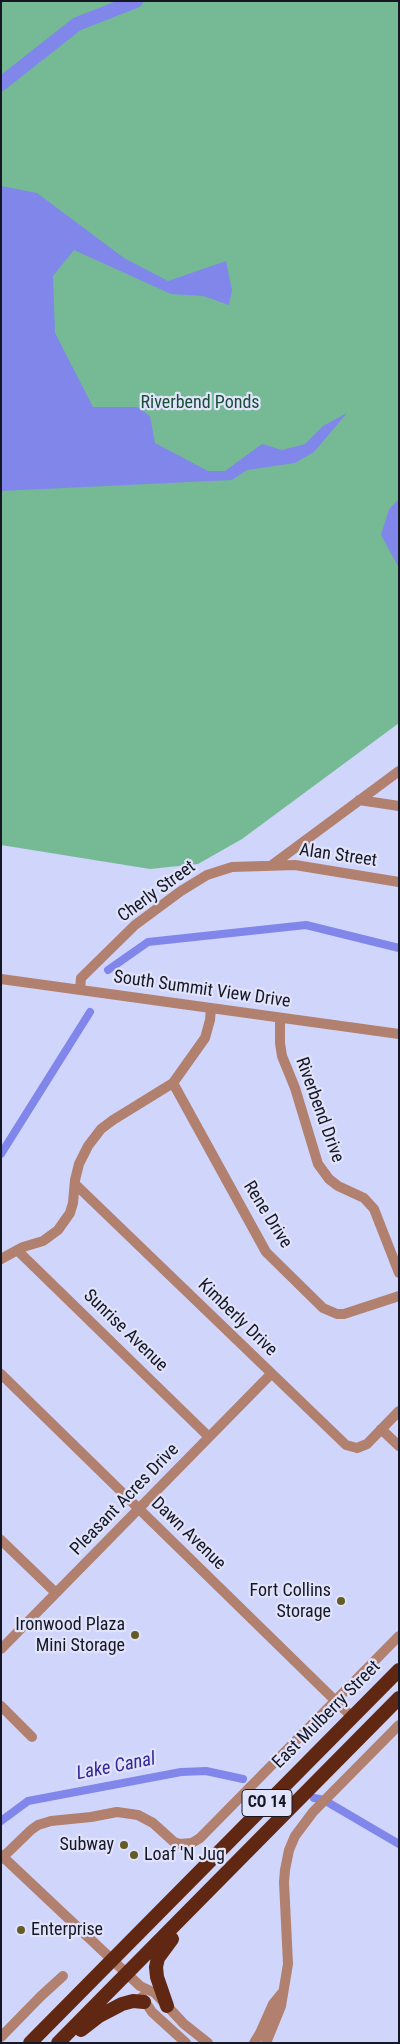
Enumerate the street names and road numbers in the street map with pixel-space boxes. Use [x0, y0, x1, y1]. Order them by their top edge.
street label: Alan Street [298, 840, 378, 872]
street label: Cherly Street [114, 857, 200, 927]
street label: South Summit View Drive [112, 967, 292, 1013]
street label: Riverbend Drive [290, 1055, 348, 1165]
street label: Rene Drive [238, 1177, 296, 1253]
street label: Kimberly Drive [193, 1275, 281, 1361]
street label: Sunrise Avenue [78, 1285, 172, 1377]
street label: Pleasant Acres Drive [66, 1440, 184, 1560]
street label: Dawn Avenue [146, 1493, 230, 1575]
street label: East Mulberry Street [268, 1656, 386, 1774]
road number: CO 14 [242, 1790, 292, 1816]

